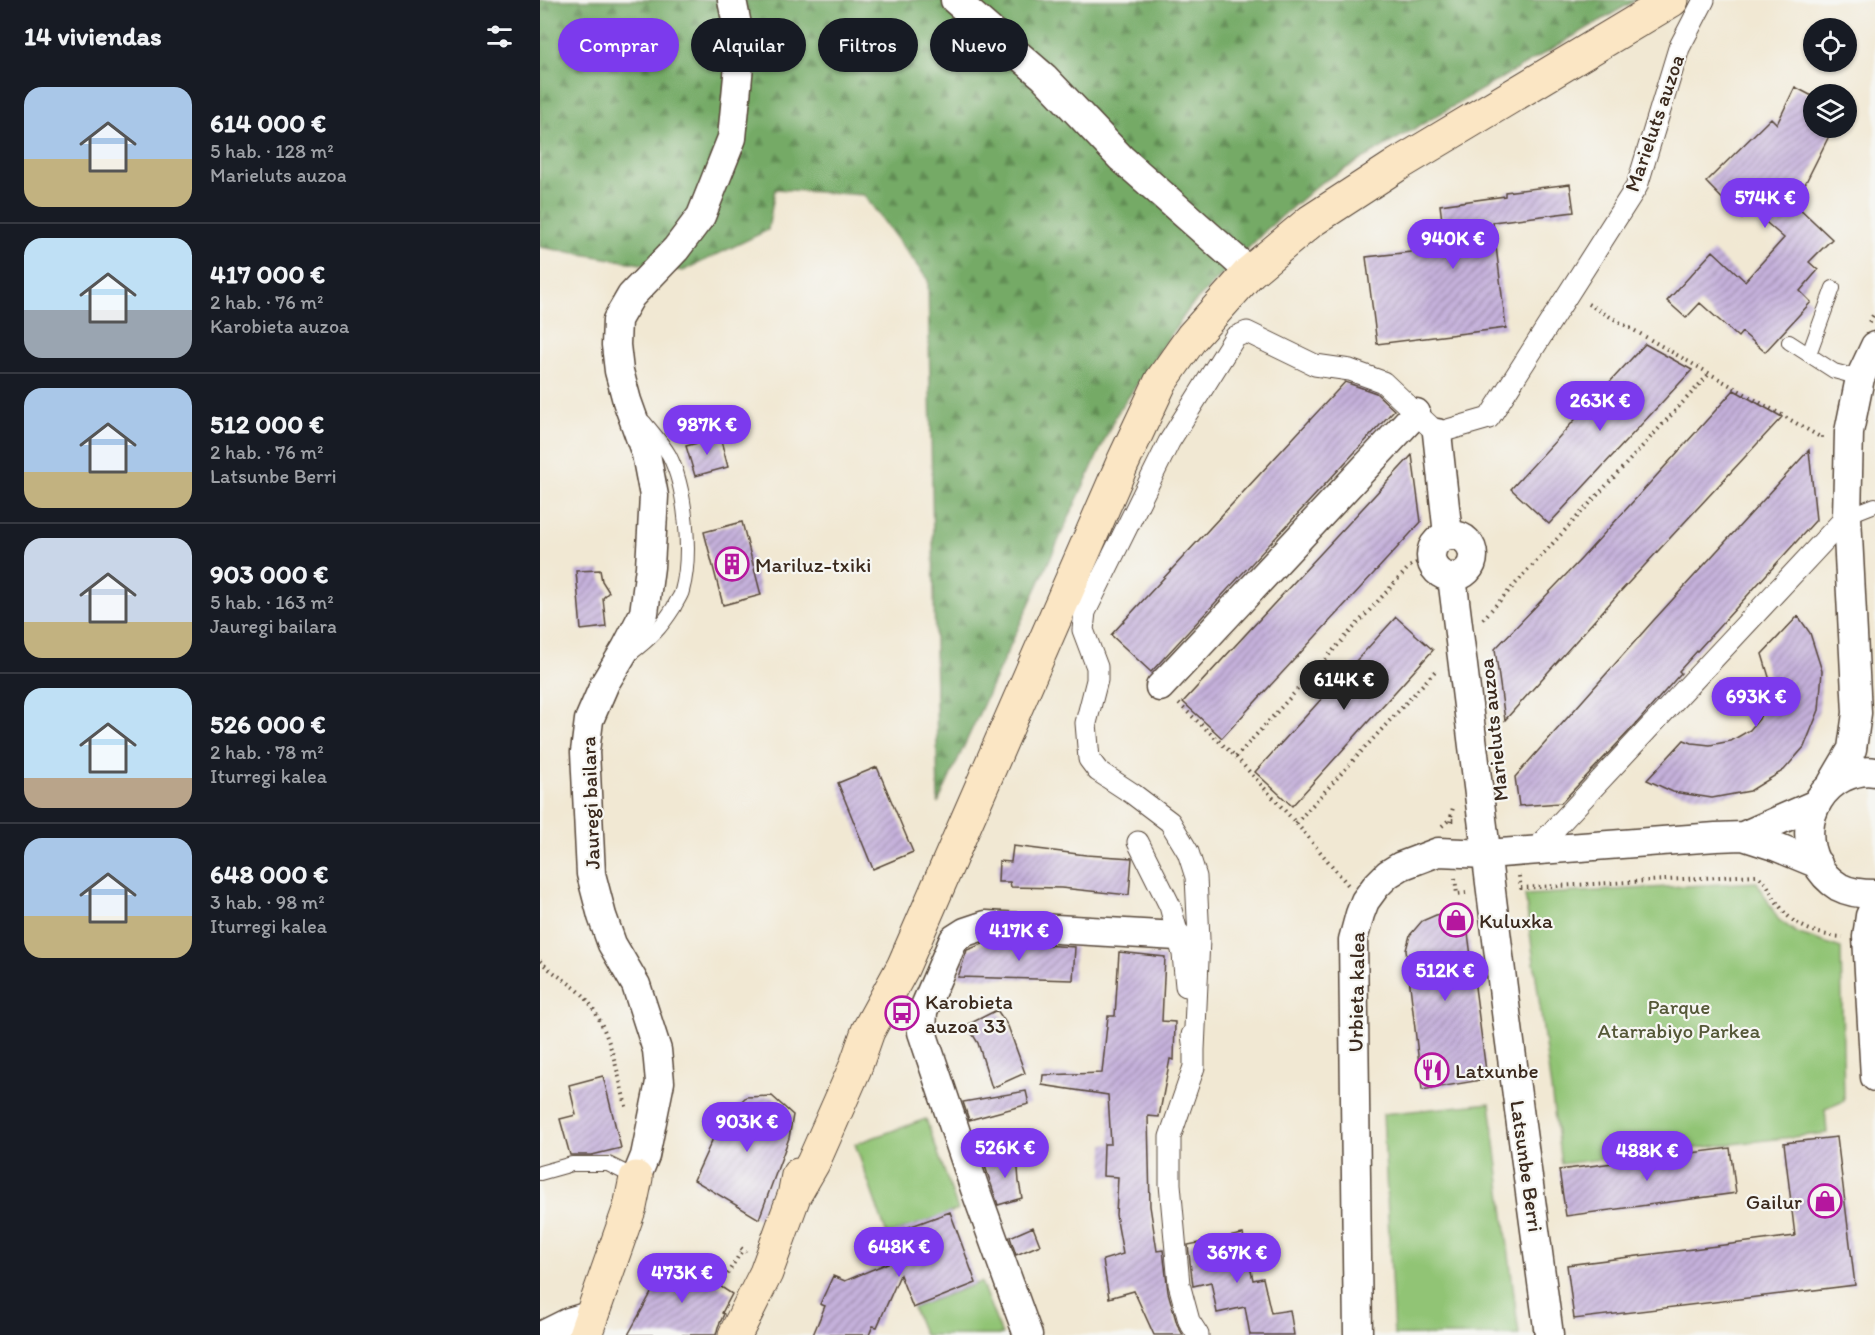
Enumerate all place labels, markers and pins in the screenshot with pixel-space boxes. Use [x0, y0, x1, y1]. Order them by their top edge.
pin: 574K € [1716, 178, 1814, 229]
pin: 940K € [1404, 219, 1502, 270]
pin: 263K € [1551, 381, 1649, 432]
pin: 987K € [658, 405, 756, 456]
building icon: Mariluz-txiki [714, 546, 750, 582]
place label: Mariluz-txiki [755, 552, 871, 577]
pin: 614K € [1295, 660, 1393, 711]
pin: 693K € [1707, 677, 1805, 728]
shop icon: Kuluxka [1438, 902, 1474, 938]
place label: Kuluxka [1479, 908, 1553, 933]
pin: 417K € [970, 911, 1068, 962]
pin: 512K € [1396, 951, 1494, 1002]
place label: Karobieta auzoa 33 [925, 989, 1013, 1038]
bus stop icon: Karobieta auzoa 33 [884, 995, 920, 1031]
restaurant icon: Latxunbe [1414, 1052, 1450, 1088]
place label: Latxunbe [1455, 1058, 1539, 1083]
pin: 903K € [698, 1102, 796, 1153]
pin: 526K € [956, 1128, 1054, 1179]
pin: 488K € [1598, 1131, 1696, 1182]
shop icon: Gailur [1807, 1183, 1843, 1219]
place label: Gailur [1746, 1189, 1802, 1214]
pin: 648K € [850, 1227, 948, 1278]
pin: 367K € [1188, 1233, 1286, 1284]
pin: 473K € [633, 1253, 731, 1304]

